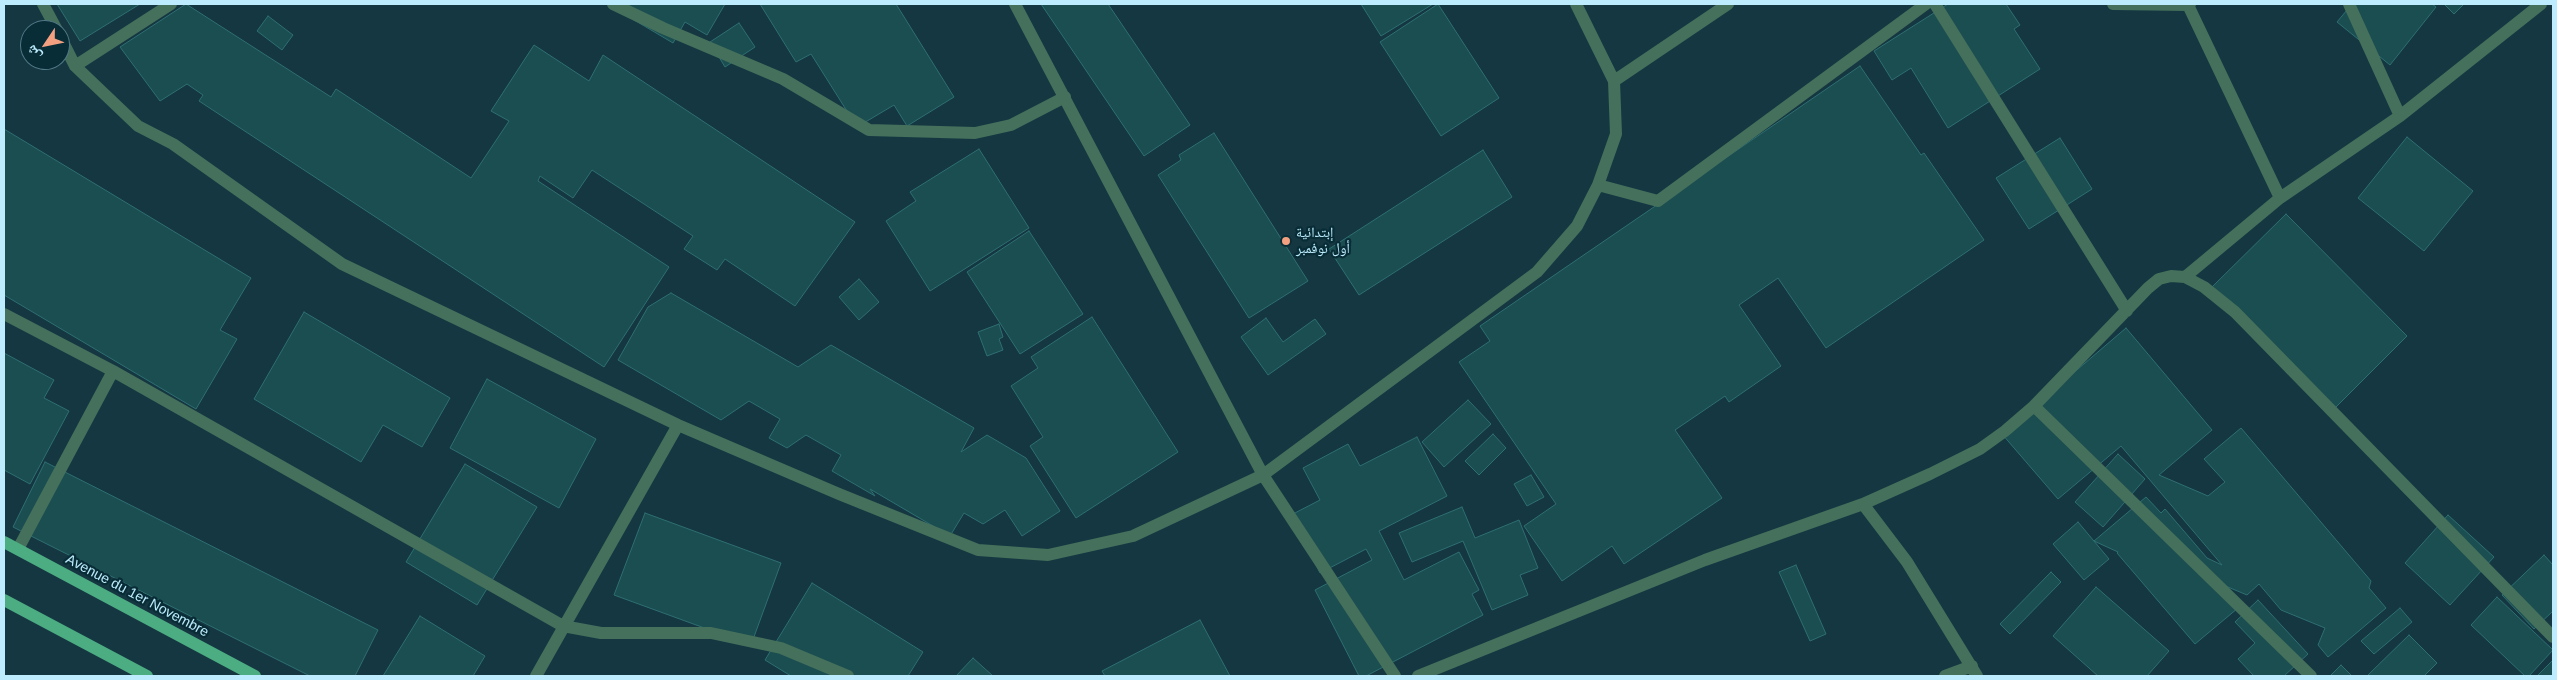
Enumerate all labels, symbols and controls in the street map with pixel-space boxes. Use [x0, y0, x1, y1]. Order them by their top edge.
north arrow [20, 20, 70, 70]
text: ش [23, 42, 44, 63]
place label: إبتدائية أول نوفمبر [1296, 225, 1350, 258]
marker: إبتدائية أول نوفمبر [1280, 235, 1292, 247]
street label: Avenue du 1er Novembre [63, 551, 211, 641]

